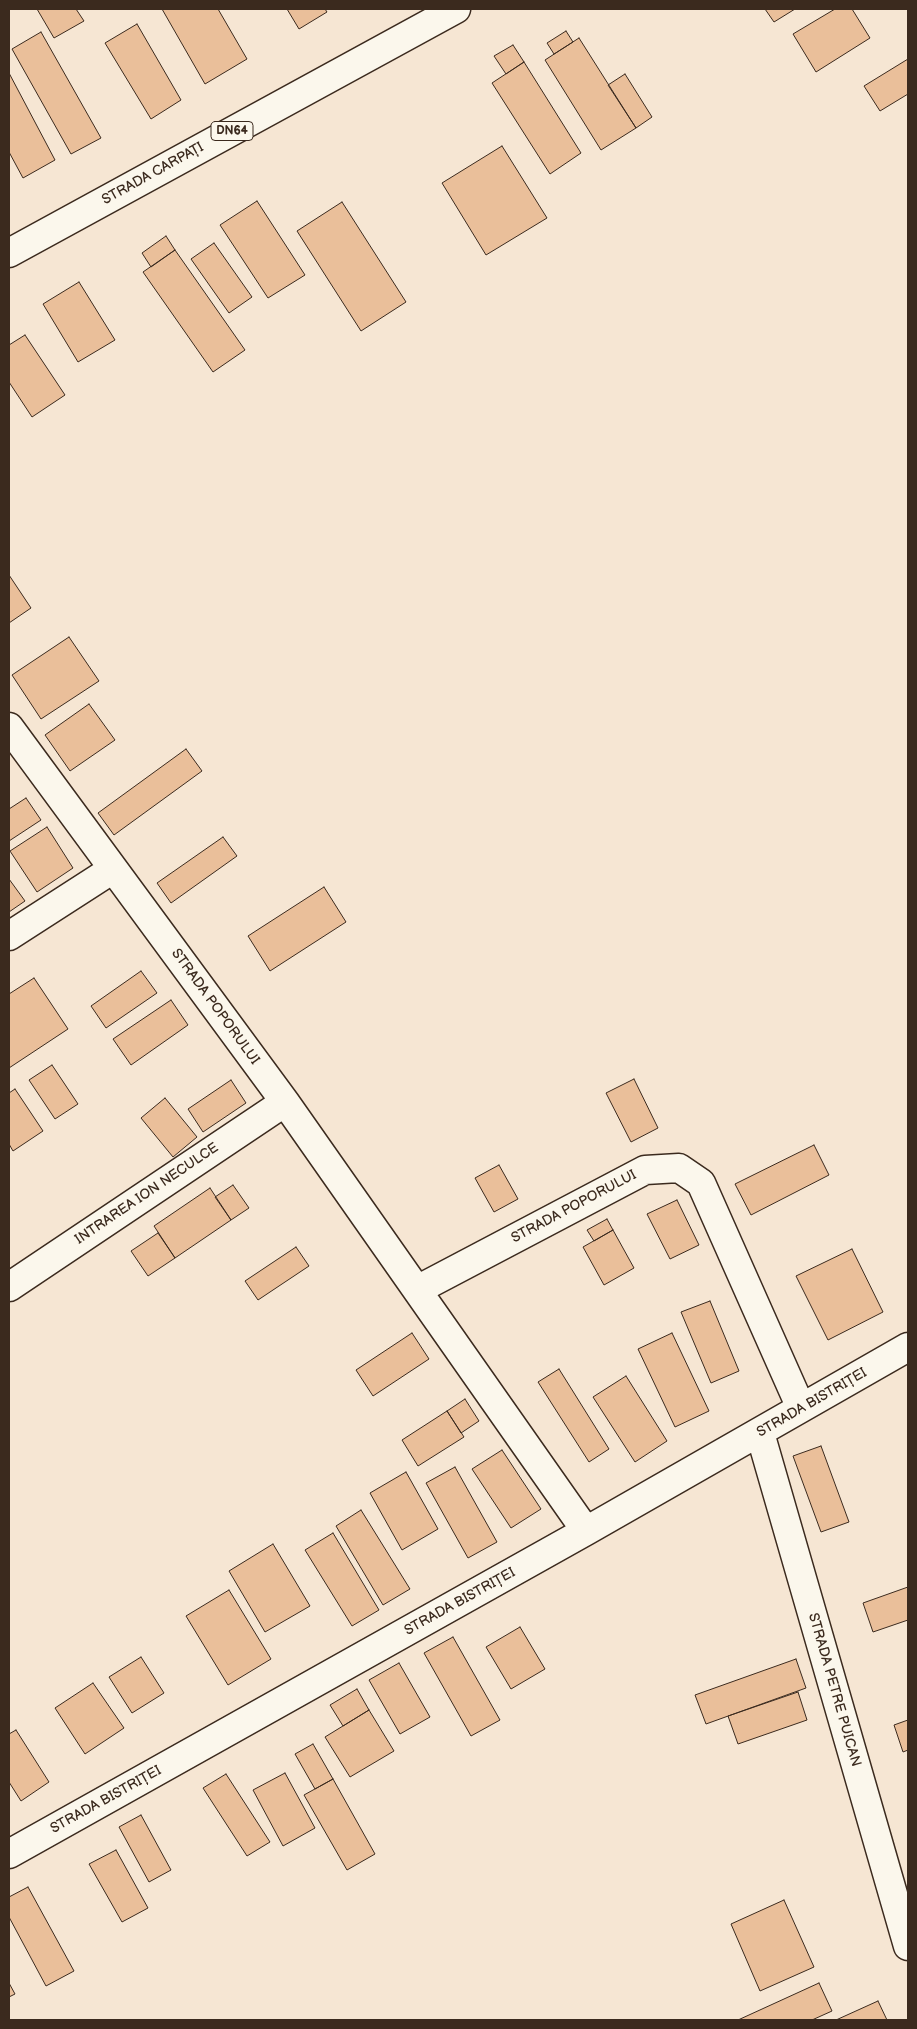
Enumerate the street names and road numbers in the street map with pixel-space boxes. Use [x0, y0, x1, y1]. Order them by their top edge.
road number: DN64 [211, 122, 253, 140]
street label: STRADA CARPAȚI [99, 139, 207, 209]
street label: STRADA POPORULUI [167, 946, 263, 1068]
street label: INTRAREA ION NECULCE [72, 1140, 222, 1248]
street label: STRADA POPORULUI [509, 1167, 639, 1247]
street label: STRADA BISTRIȚEI [754, 1365, 870, 1441]
street label: STRADA BISTRIȚEI [402, 1565, 518, 1639]
street label: STRADA PETRE PUICAN [804, 1611, 864, 1769]
street label: STRADA BISTRIȚEI [48, 1763, 164, 1837]

